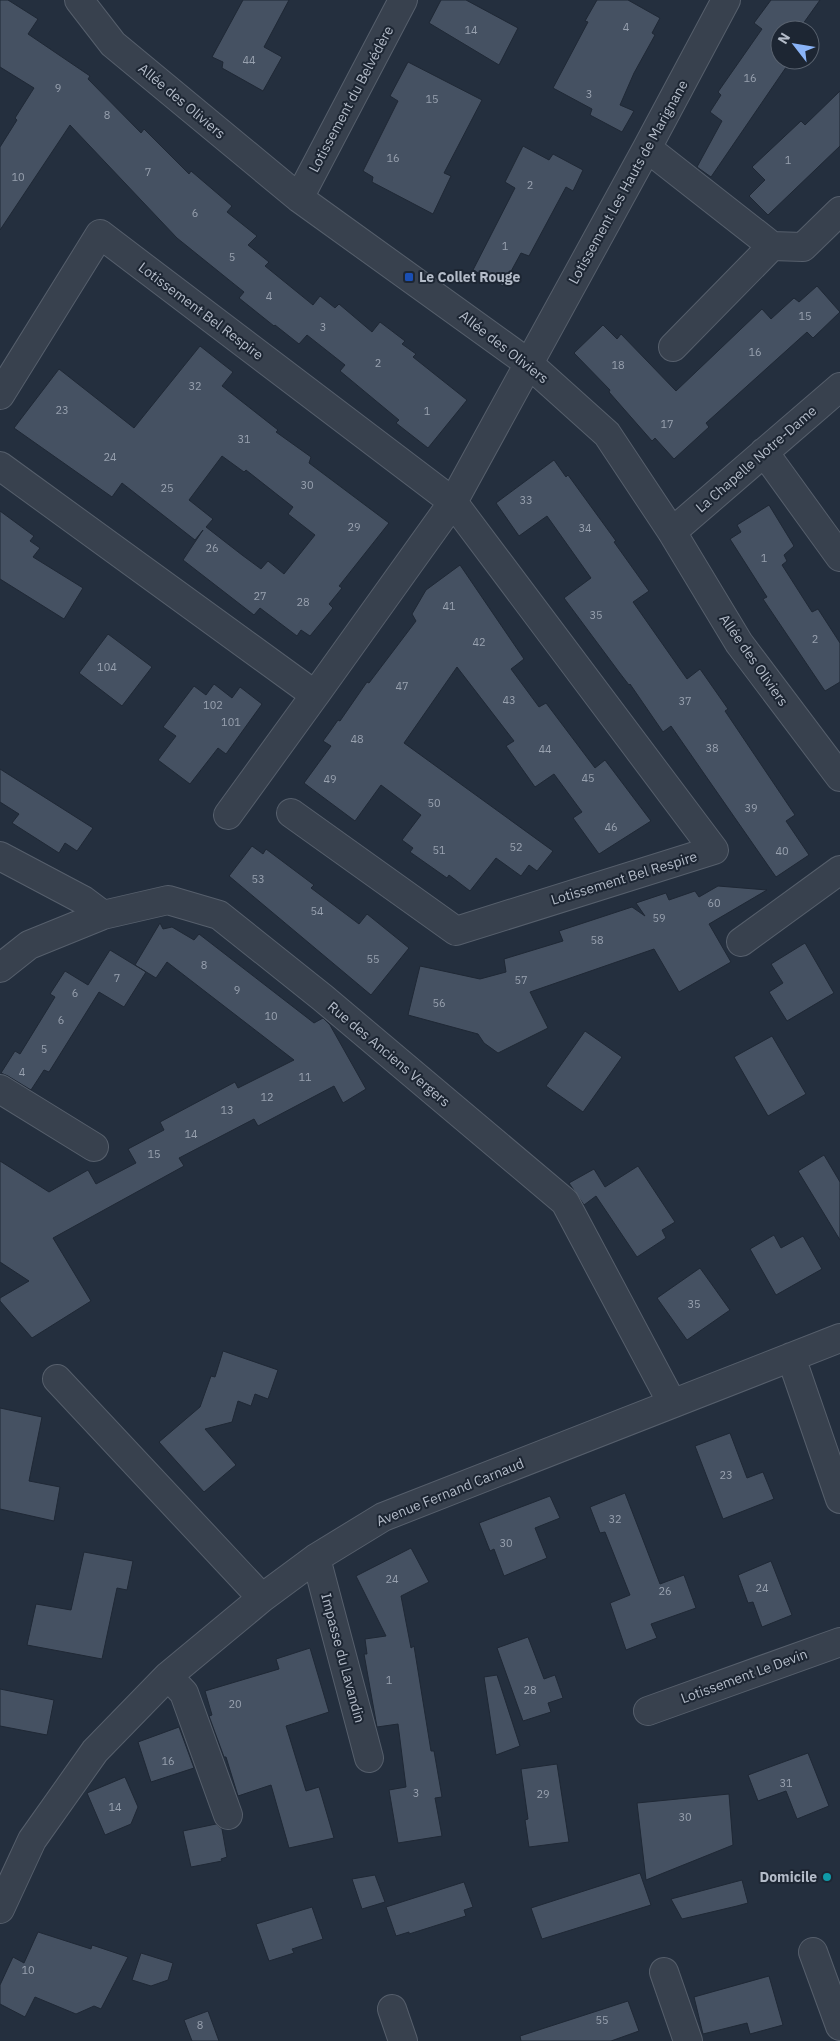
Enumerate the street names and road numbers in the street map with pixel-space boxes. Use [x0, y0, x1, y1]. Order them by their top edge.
street label: Lotissement du Belvédère [305, 22, 397, 175]
street label: Allée des Oliviers [135, 59, 229, 143]
street label: Lotissement Les Hauts de Marignane [564, 77, 692, 287]
street label: Lotissement Bel Respire [135, 258, 267, 364]
street label: Allée des Oliviers [456, 307, 552, 388]
street label: La Chapelle Notre-Dame [692, 401, 820, 516]
street label: Allée des Oliviers [716, 610, 793, 710]
street label: Lotissement Bel Respire [549, 847, 700, 909]
street label: Rue des Anciens Vergers [324, 997, 454, 1111]
street label: Avenue Fernand Carnaud [373, 1454, 527, 1530]
street label: Impasse du Lavandin [317, 1591, 369, 1725]
street label: Lotissement Le Devin [678, 1645, 810, 1707]

